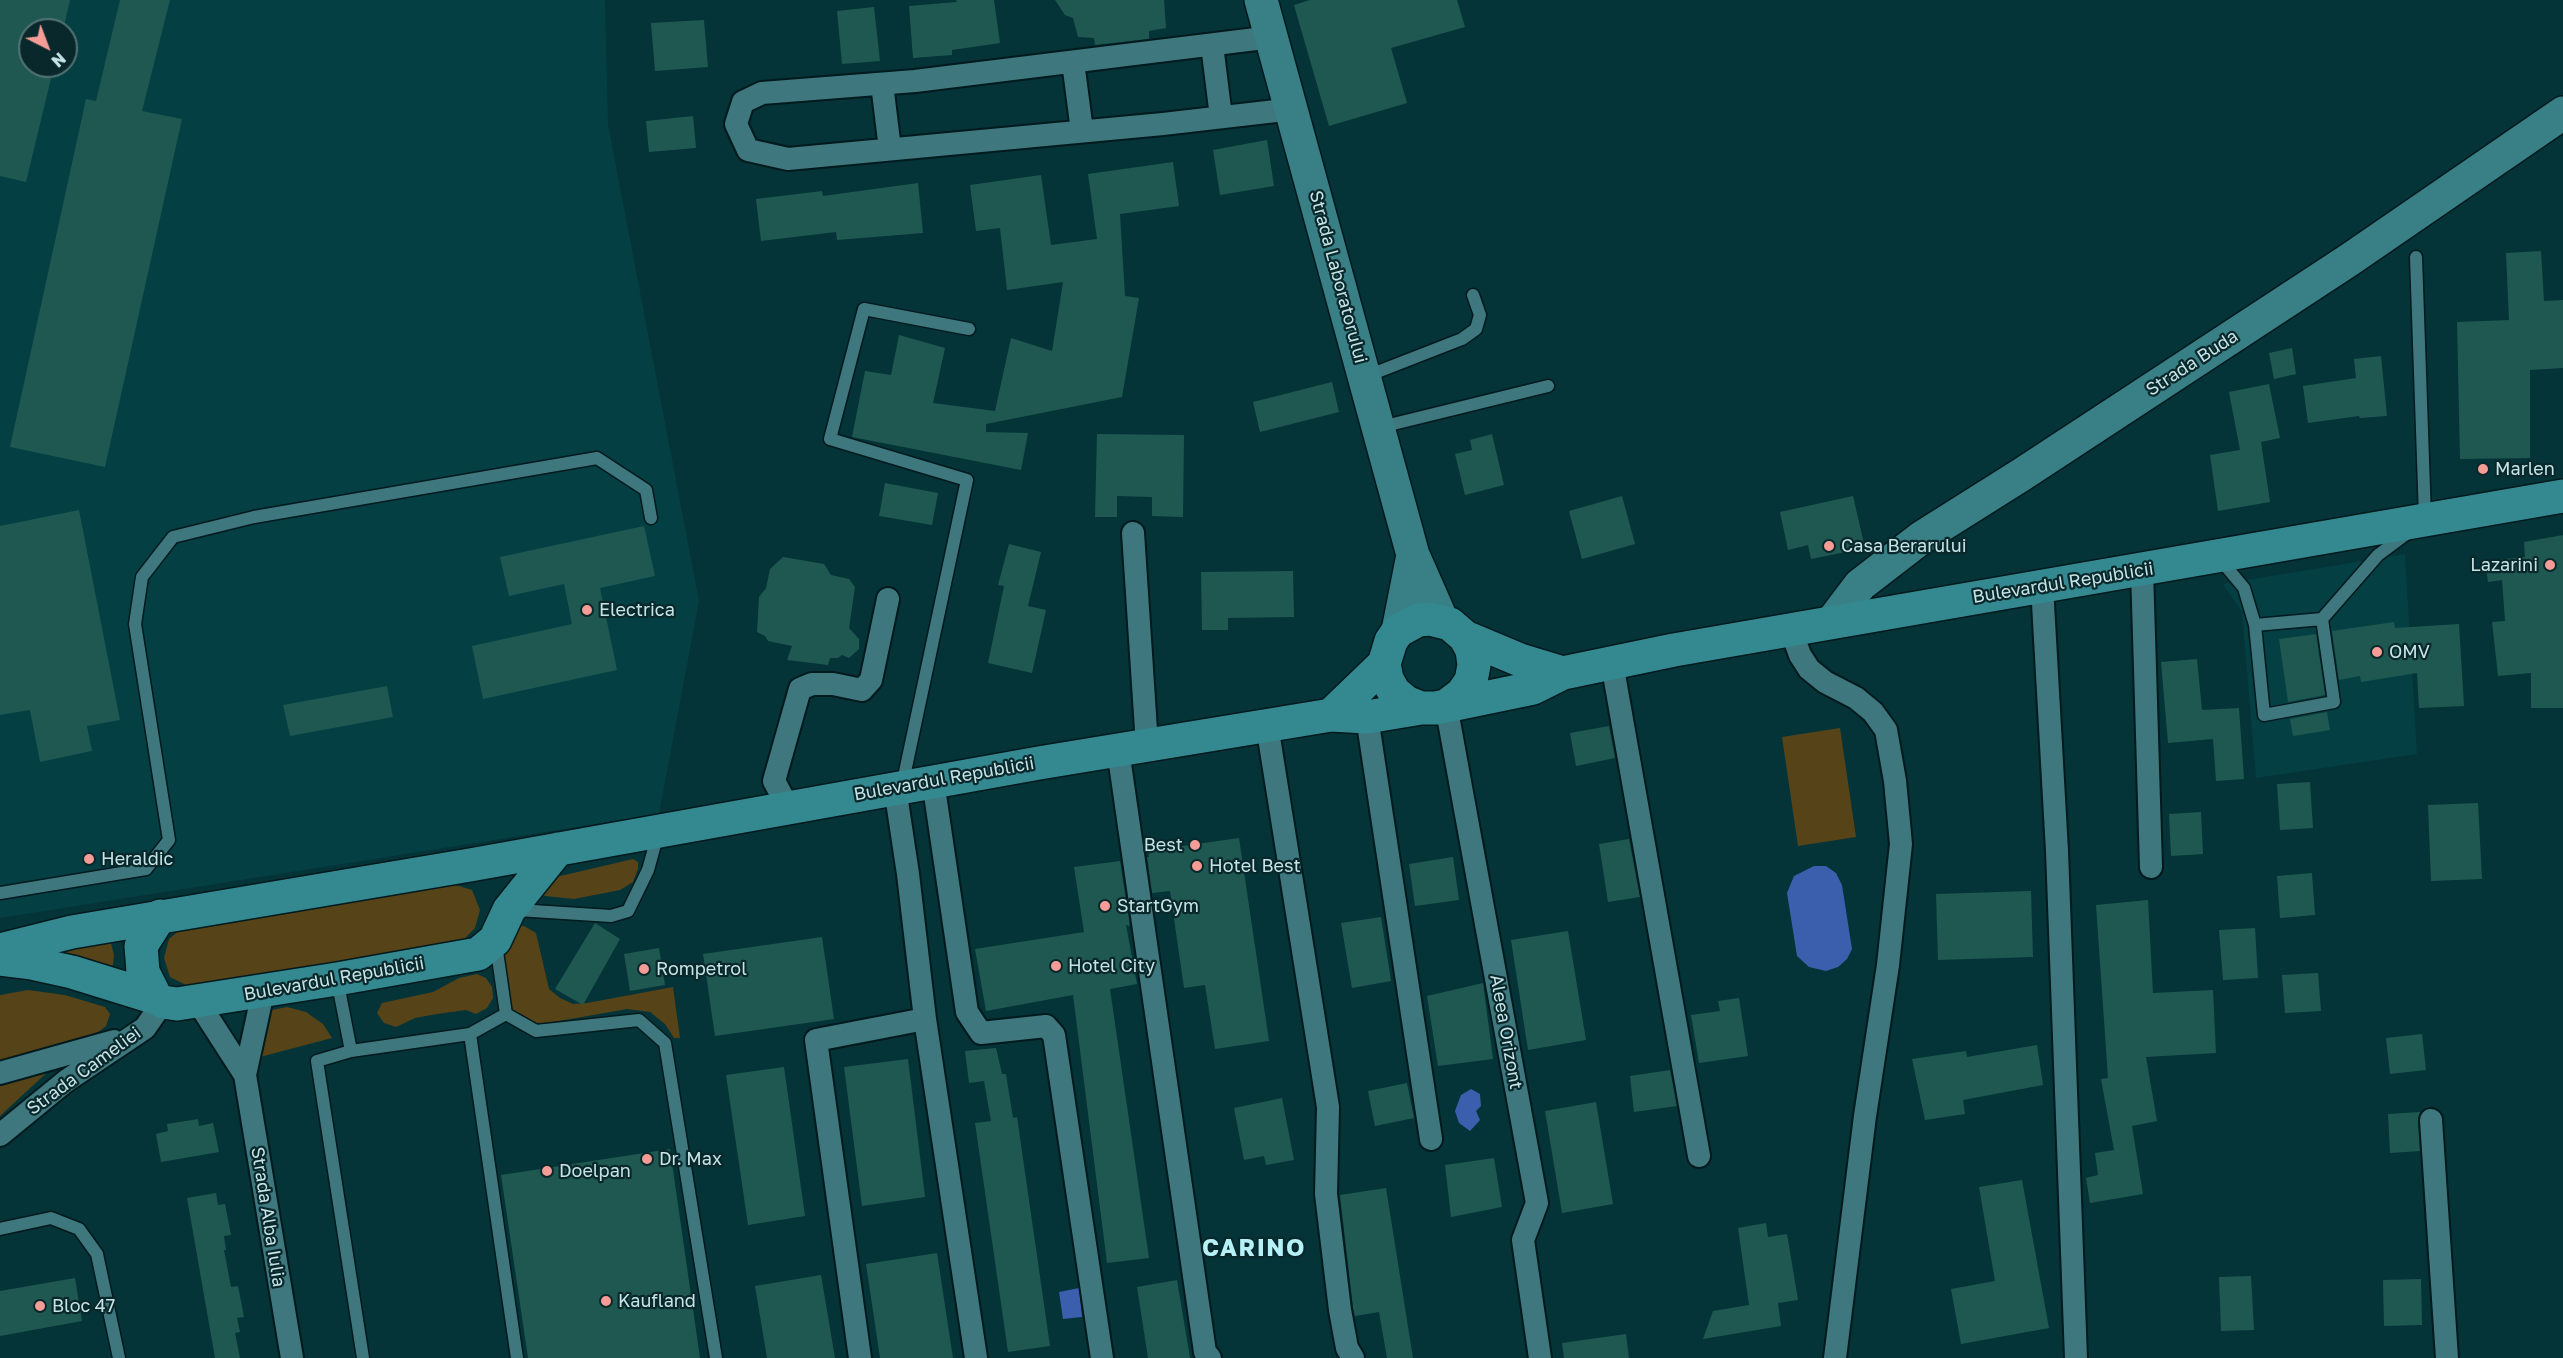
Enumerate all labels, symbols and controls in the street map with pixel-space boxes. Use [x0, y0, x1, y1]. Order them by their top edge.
north arrow [18, 18, 78, 78]
text: N [47, 48, 70, 71]
street label: Strada Laboratorului [1305, 188, 1371, 366]
street label: Strada Buda [2142, 325, 2242, 401]
place label: Marlen [2495, 458, 2555, 480]
marker: Marlen [2476, 462, 2490, 476]
place label: Casa Berarului [1841, 535, 1967, 557]
marker: Casa Berarului [1822, 539, 1836, 553]
place label: Lazarini [2470, 554, 2538, 576]
street label: Bulevardul Republicii [1971, 558, 2155, 608]
marker: Lazarini [2543, 558, 2557, 572]
place label: Electrica [599, 599, 675, 621]
marker: Electrica [580, 603, 594, 617]
place label: OMV [2389, 641, 2430, 663]
marker: OMV [2370, 645, 2384, 659]
street label: Bulevardul Republicii [852, 752, 1036, 806]
place label: Best [1144, 834, 1183, 856]
marker: Best [1188, 838, 1202, 852]
place label: Heraldic [101, 848, 173, 870]
marker: Heraldic [82, 852, 96, 866]
place label: Hotel Best [1209, 855, 1301, 877]
marker: Hotel Best [1190, 859, 1204, 873]
place label: StartGym [1117, 895, 1199, 917]
marker: StartGym [1098, 899, 1112, 913]
street label: Bulevardul Republicii [242, 952, 426, 1006]
place label: Hotel City [1068, 955, 1155, 977]
place label: Rompetrol [656, 958, 747, 980]
marker: Hotel City [1049, 959, 1063, 973]
marker: Rompetrol [637, 962, 651, 976]
street label: Aleea Orizont [1485, 973, 1527, 1091]
street label: Strada Cameliei [23, 1022, 145, 1120]
street label: Strada Alba Iulia [246, 1145, 290, 1289]
place label: Dr. Max [659, 1148, 722, 1170]
marker: Dr. Max [640, 1152, 654, 1166]
place label: Doelpan [559, 1160, 631, 1182]
marker: Doelpan [540, 1164, 554, 1178]
district label: CARINO [1202, 1234, 1306, 1262]
place label: Kaufland [618, 1290, 696, 1312]
marker: Kaufland [599, 1294, 613, 1308]
place label: Bloc 47 [52, 1295, 115, 1317]
marker: Bloc 47 [33, 1299, 47, 1313]

